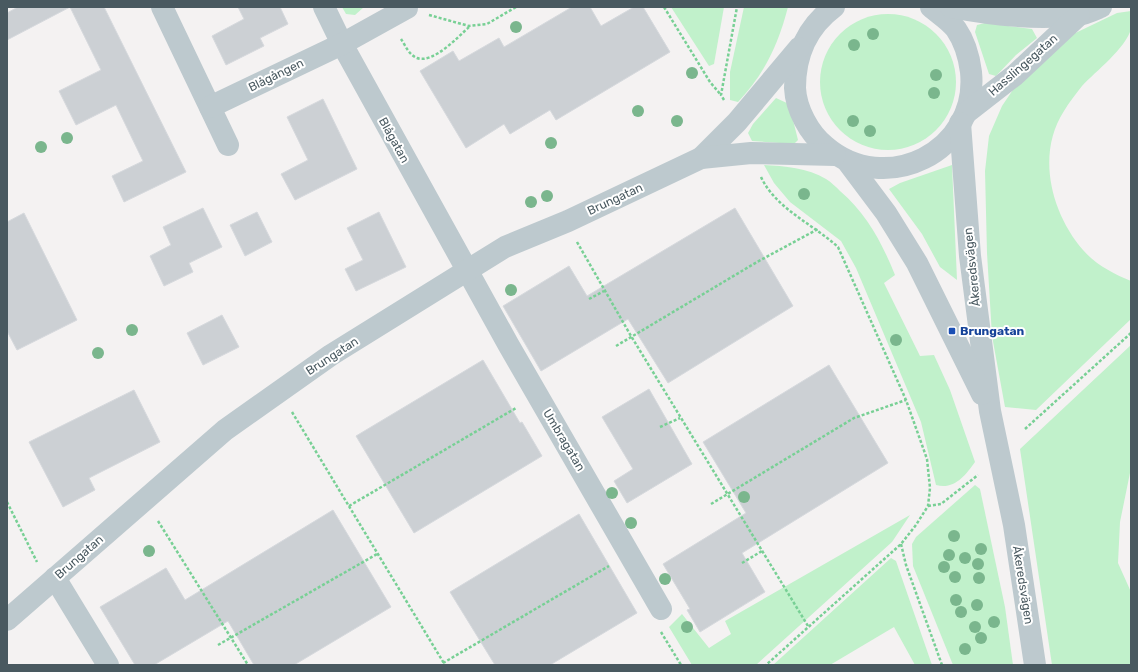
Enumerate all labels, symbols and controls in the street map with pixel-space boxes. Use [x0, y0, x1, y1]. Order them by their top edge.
street label: Hasslingegatan [986, 31, 1060, 99]
street label: Blågången [246, 56, 306, 94]
street label: Blågatan [376, 115, 412, 165]
street label: Brungatan [585, 180, 645, 218]
street label: Åkeredsvägen [961, 227, 983, 307]
place label: Brungatan [960, 324, 1025, 338]
marker: Brungatan [947, 326, 957, 336]
street label: Brungatan [303, 334, 361, 378]
street label: Umbragatan [540, 407, 588, 473]
street label: Brungatan [52, 532, 106, 582]
street label: Åkeredsvägen [1010, 545, 1036, 625]

